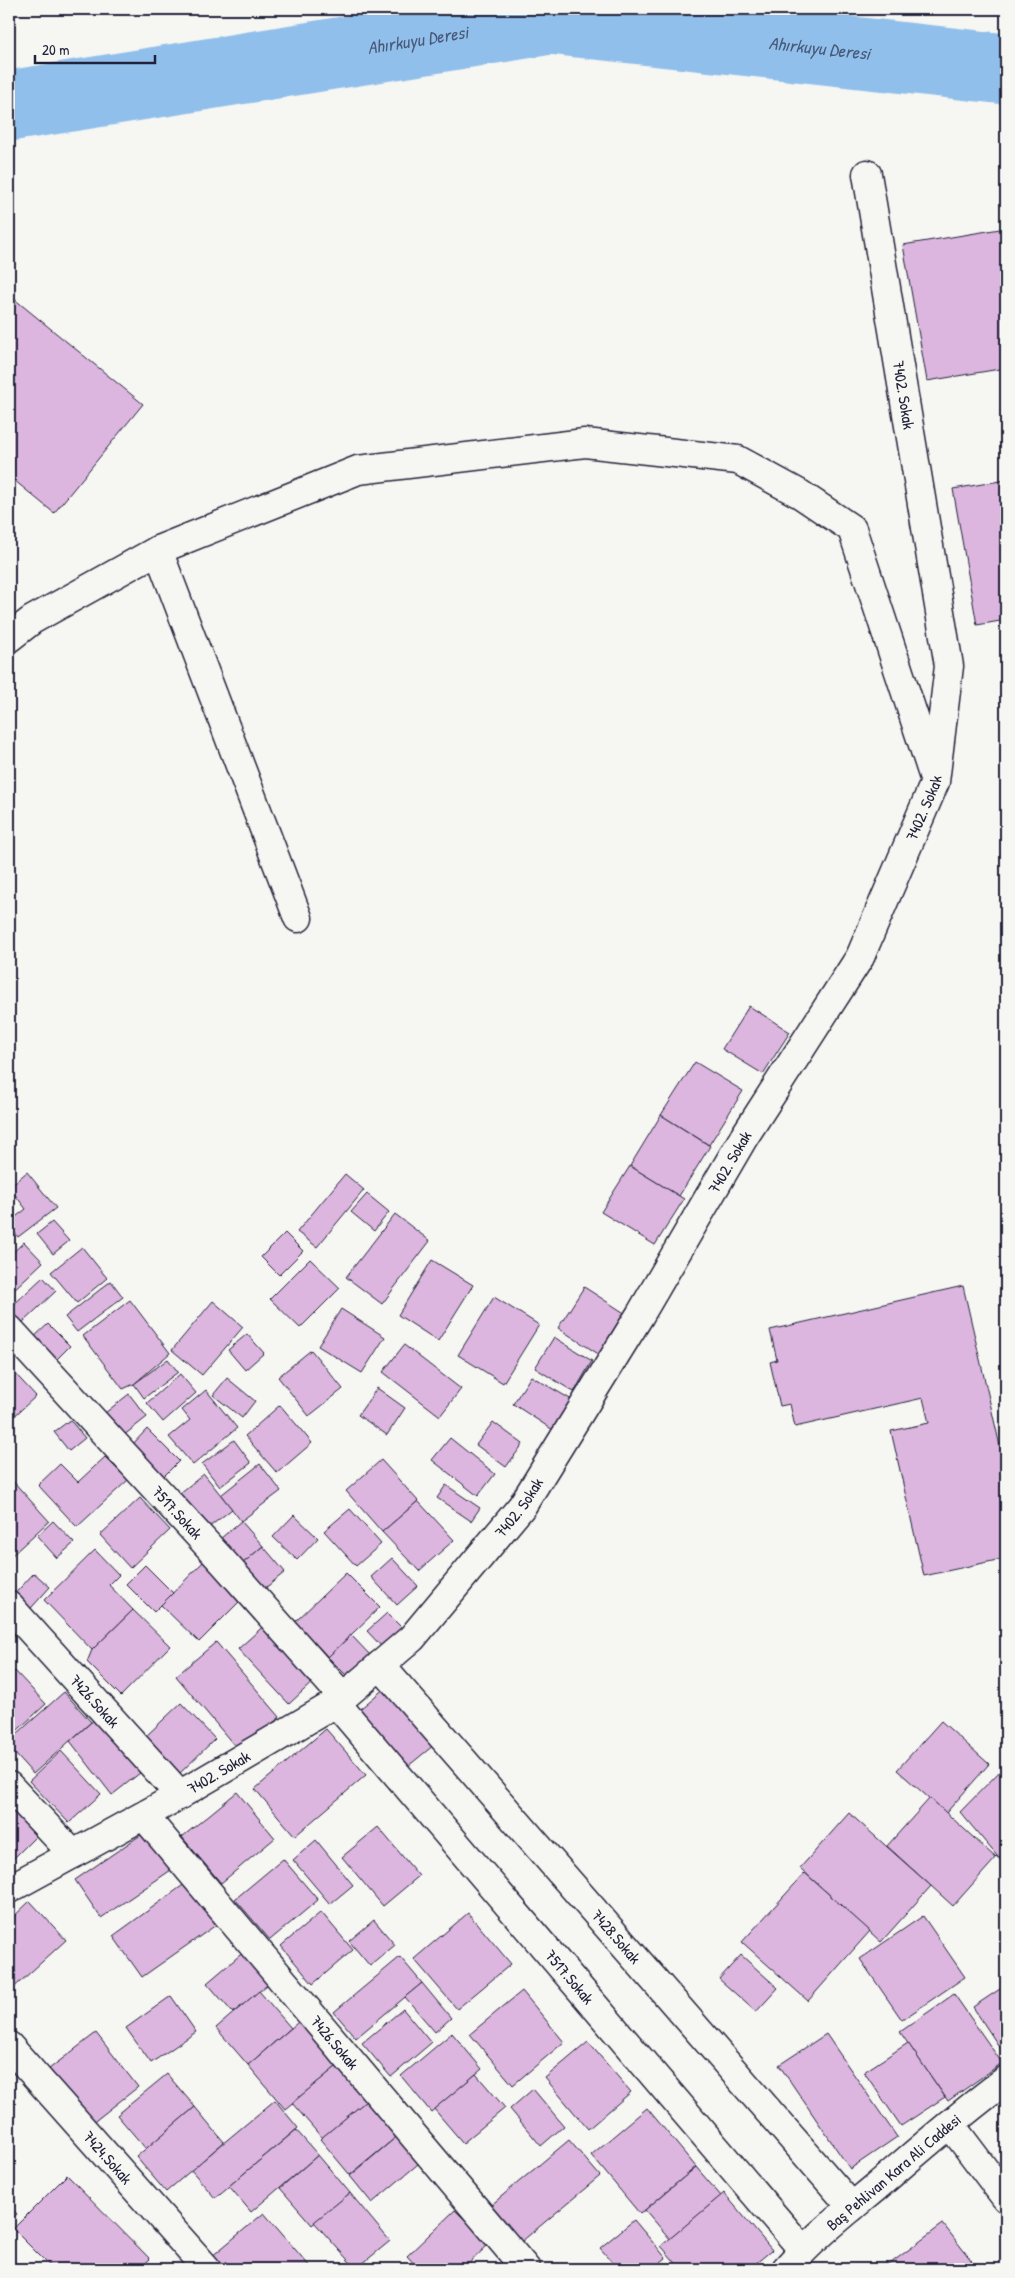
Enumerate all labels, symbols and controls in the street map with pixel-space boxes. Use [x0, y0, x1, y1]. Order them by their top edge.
water label: Ahırkuyu Deresi [365, 19, 472, 60]
water label: Ahırkuyu Deresi [768, 30, 873, 66]
scale bar [35, 32, 155, 64]
text: 20 m [42, 39, 69, 60]
street label: 7402. Sokak [888, 359, 920, 431]
street label: 7402. Sokak [900, 774, 947, 844]
street label: 7402. Sokak [703, 1126, 757, 1197]
street label: 7402. Sokak [489, 1473, 548, 1542]
street label: 7517.Sokak [147, 1481, 208, 1544]
street label: 7426.Sokak [65, 1670, 125, 1733]
street label: 7402. Sokak [183, 1745, 254, 1799]
street label: 7428.Sokak [587, 1905, 646, 1969]
street label: 7517.Sokak [540, 1945, 600, 2009]
street label: 7426.Sokak [306, 2010, 364, 2074]
street label: Baş Pehlivan Kara Ali Caddesi [821, 2108, 966, 2235]
street label: 7424.Sokak [78, 2126, 138, 2189]

